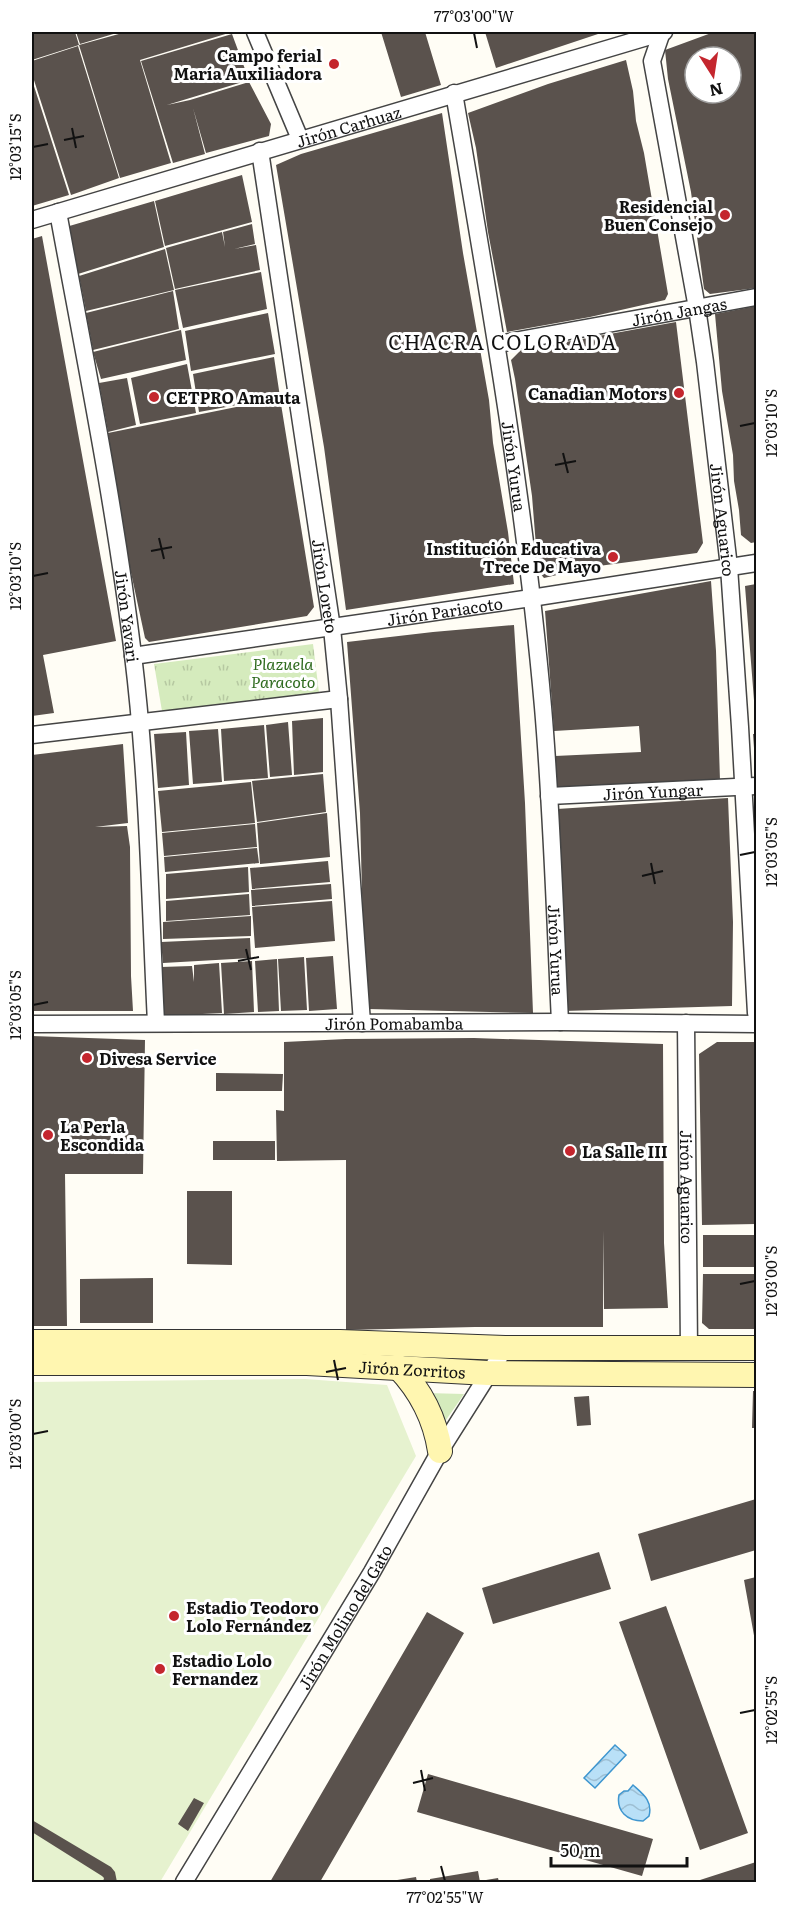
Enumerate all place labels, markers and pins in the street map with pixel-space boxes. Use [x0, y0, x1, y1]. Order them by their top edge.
place label: Campo ferial María Auxiliadora [174, 43, 323, 85]
marker: Campo ferial María Auxiliadora [327, 57, 341, 71]
place label: Residencial Buen Consejo [604, 194, 713, 236]
marker: Residencial Buen Consejo [718, 208, 732, 222]
place label: Canadian Motors [528, 381, 667, 405]
place label: CETPRO Amauta [166, 385, 301, 409]
marker: Canadian Motors [672, 386, 686, 400]
marker: CETPRO Amauta [147, 390, 161, 404]
place label: Institución Educativa Trece De Mayo [426, 536, 602, 578]
marker: Institución Educativa Trece De Mayo [606, 550, 620, 564]
place label: Divesa Service [99, 1046, 217, 1070]
marker: Divesa Service [80, 1051, 94, 1065]
place label: La Perla Escondida [60, 1114, 145, 1156]
marker: La Perla Escondida [41, 1128, 55, 1142]
place label: La Salle III [582, 1139, 668, 1163]
marker: La Salle III [563, 1144, 577, 1158]
place label: Estadio Teodoro Lolo Fernández [186, 1595, 319, 1637]
marker: Estadio Teodoro Lolo Fernández [167, 1609, 181, 1623]
place label: Estadio Lolo Fernandez [172, 1648, 272, 1690]
marker: Estadio Lolo Fernandez [153, 1662, 167, 1676]

